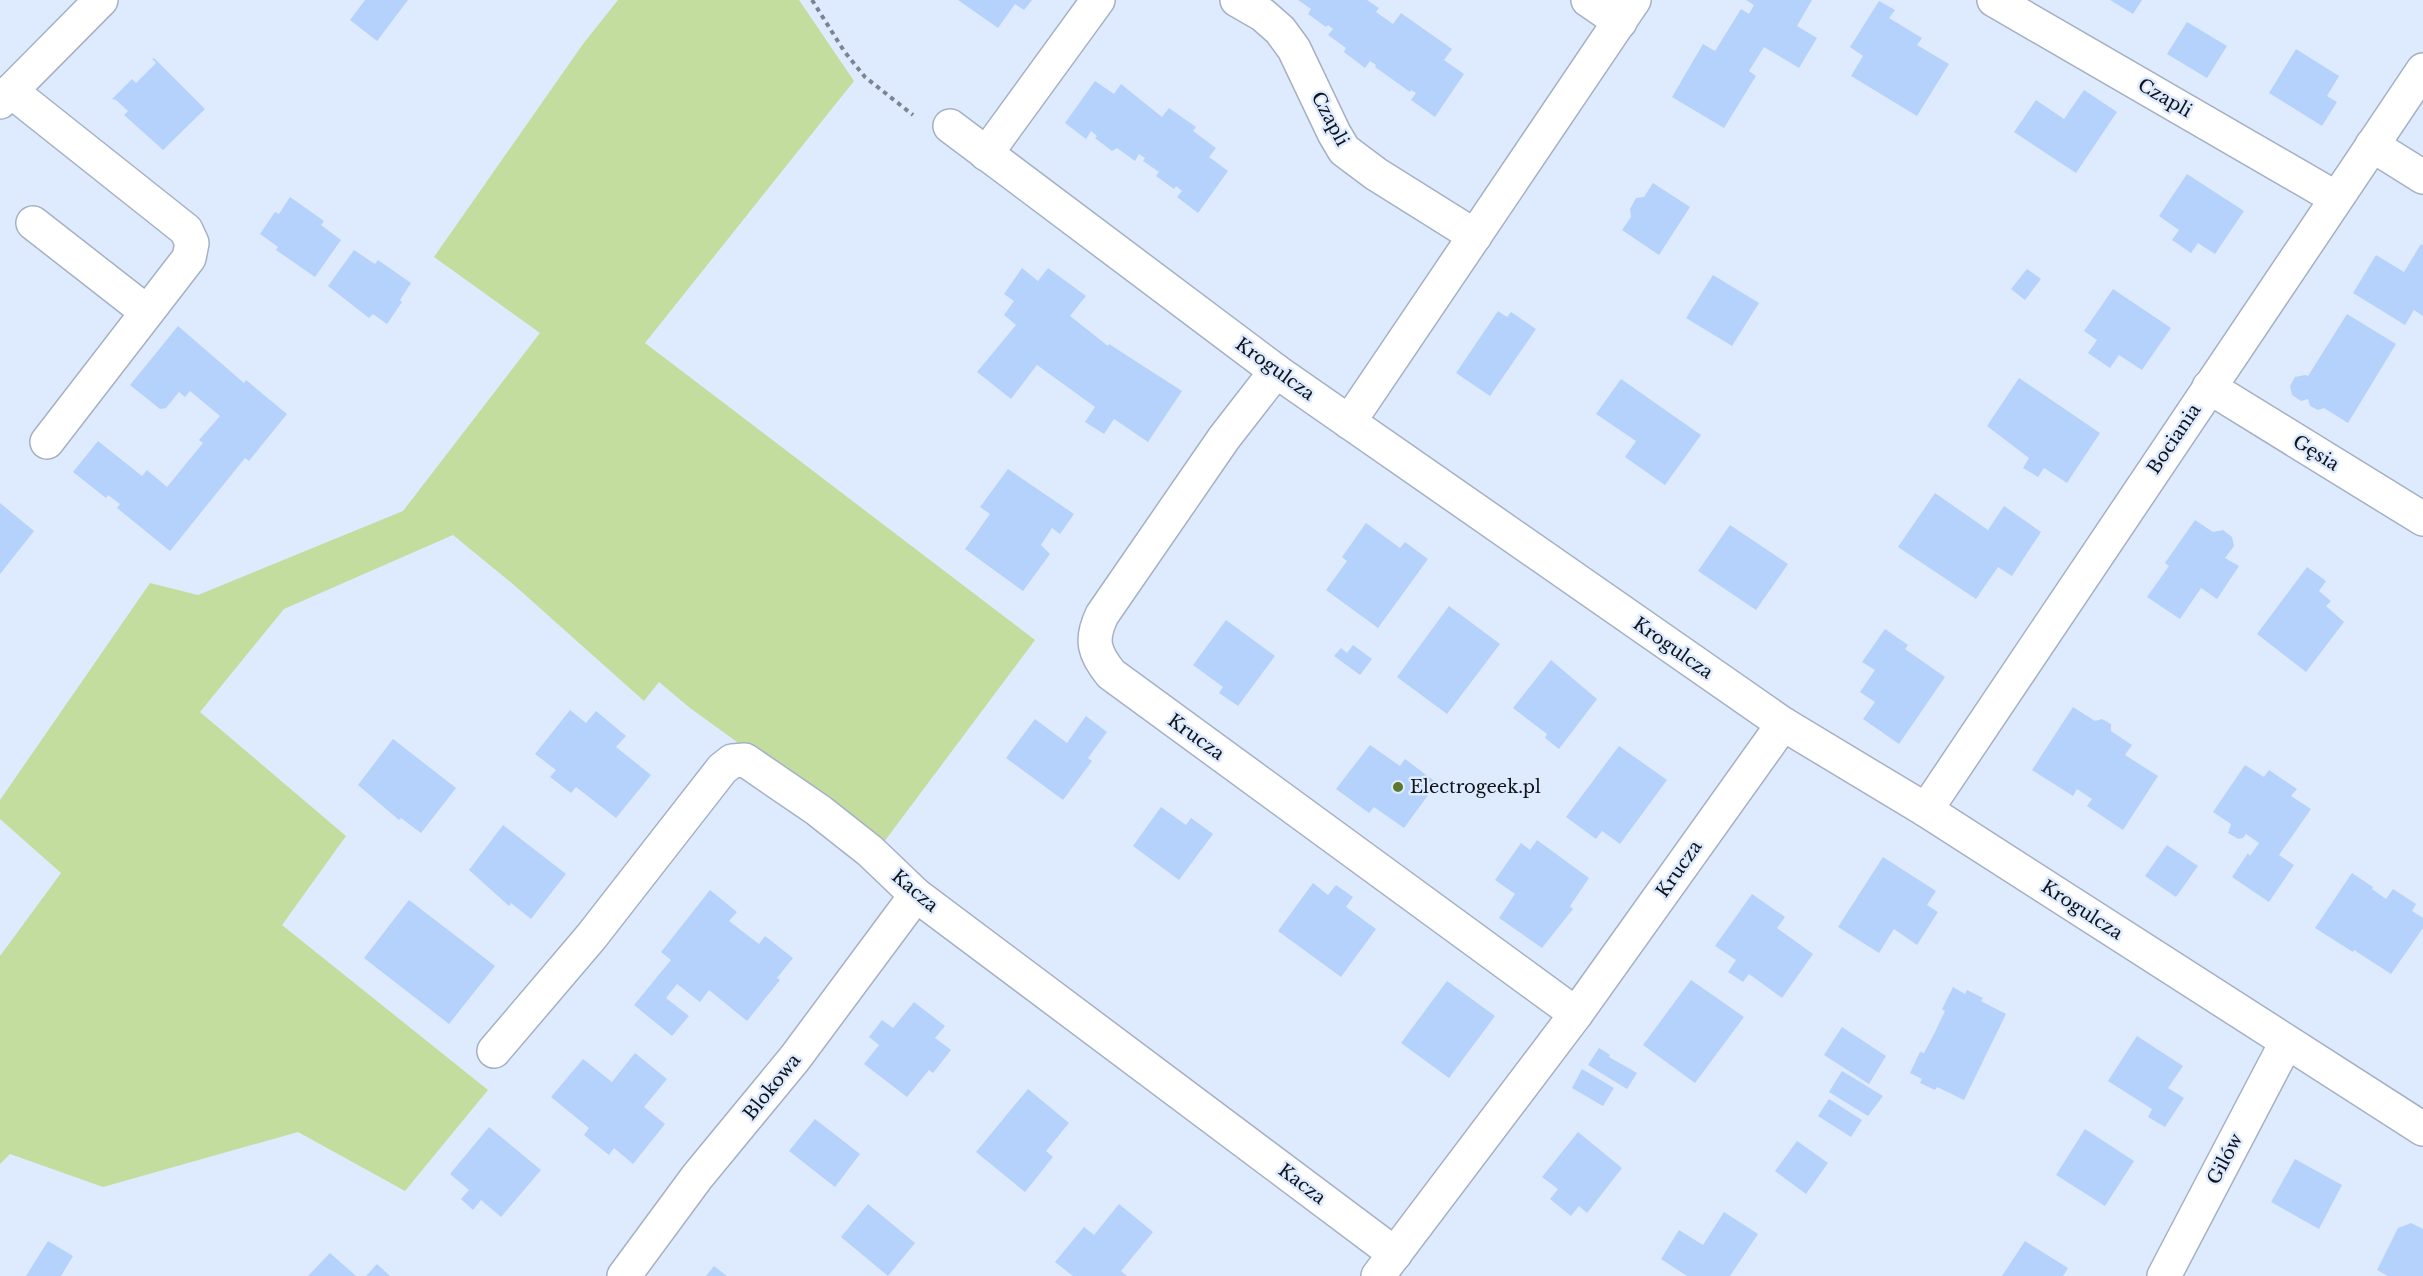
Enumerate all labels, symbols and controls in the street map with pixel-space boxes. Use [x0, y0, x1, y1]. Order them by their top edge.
street label: Czapli [2134, 74, 2196, 122]
street label: Czapli [1307, 88, 1353, 150]
street label: Krogulcza [1231, 333, 1319, 405]
street label: Bociania [2143, 400, 2205, 478]
street label: Gęsia [2289, 430, 2343, 476]
street label: Krogulcza [1629, 612, 1717, 684]
street label: Krucza [1164, 709, 1228, 765]
place label: Electrogeek.pl [1410, 776, 1541, 798]
marker: Electrogeek.pl [1391, 780, 1405, 794]
street label: Krucza [1652, 836, 1706, 902]
street label: Kacza [887, 865, 943, 917]
street label: Krogulcza [2037, 876, 2127, 944]
street label: Blokowa [739, 1050, 805, 1124]
street label: Gilów [2203, 1129, 2248, 1188]
street label: Kacza [1274, 1159, 1330, 1209]

